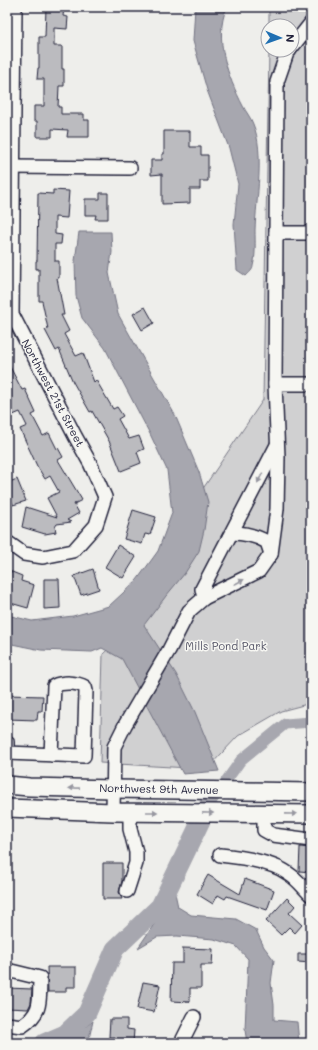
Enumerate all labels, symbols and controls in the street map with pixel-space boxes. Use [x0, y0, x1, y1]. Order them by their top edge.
north arrow [260, 18, 300, 58]
text: N [283, 34, 298, 43]
street label: Northwest 21st Street [19, 336, 88, 449]
one-way arrow [257, 472, 263, 483]
one-way arrow [233, 579, 245, 585]
park label: Mills Pond Park [185, 638, 267, 653]
street label: Northwest 9th Avenue [99, 780, 219, 797]
one-way arrow [67, 785, 80, 791]
one-way arrow [146, 809, 159, 815]
one-way arrow [202, 810, 215, 816]
one-way arrow [285, 811, 298, 817]

